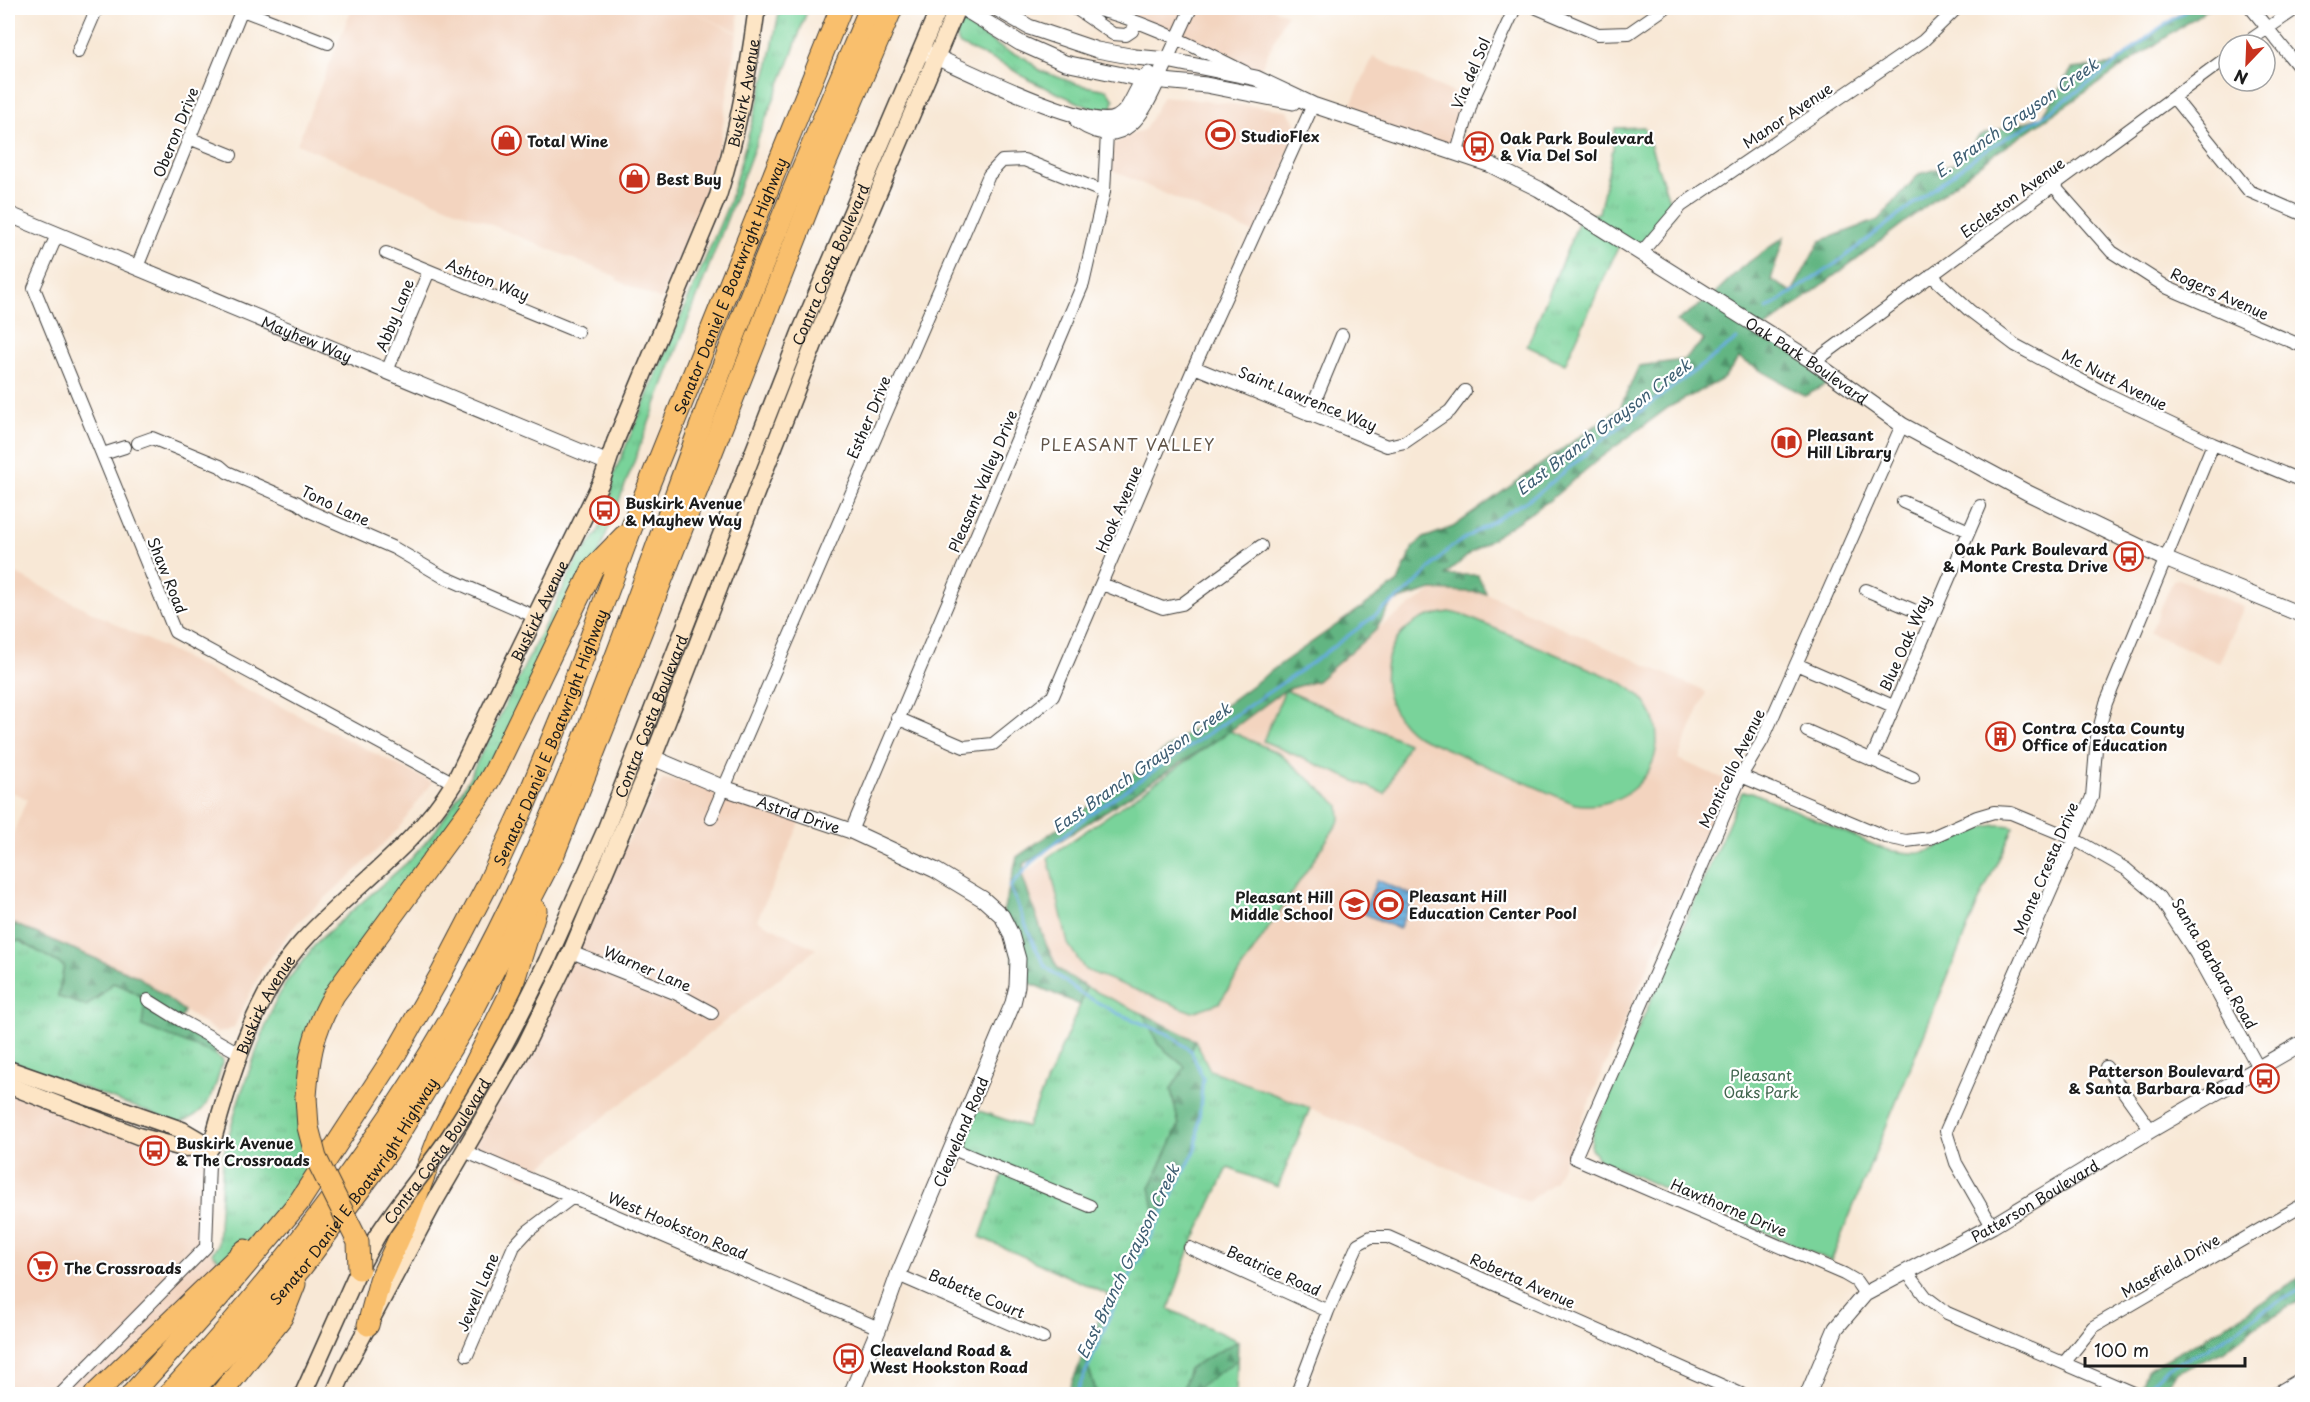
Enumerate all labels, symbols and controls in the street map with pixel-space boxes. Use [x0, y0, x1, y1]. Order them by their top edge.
north arrow [2217, 33, 2277, 93]
street label: Via del Sol [1445, 34, 1495, 112]
street label: Buskirk Avenue [721, 37, 764, 150]
water label: E. Branch Grayson Creek [1929, 51, 2104, 183]
text: N [2230, 64, 2251, 91]
street label: Manor Avenue [1737, 76, 1837, 154]
street label: Oberon Drive [146, 83, 204, 181]
sports icon: StudioFlex [1204, 119, 1236, 151]
shop icon: Total Wine [490, 124, 522, 156]
place label: StudioFlex [1241, 124, 1320, 147]
place label: Oak Park Boulevard & Via Del Sol [1500, 126, 1654, 166]
place label: Total Wine [527, 129, 609, 152]
bus stop icon: Oak Park Boulevard & Via Del Sol [1463, 130, 1495, 162]
street label: Eccleston Avenue [1955, 151, 2069, 243]
street label: Senator Daniel E Boatwright Highway [667, 154, 791, 418]
shop icon: Best Buy [619, 162, 651, 194]
place label: Best Buy [656, 167, 721, 190]
street label: Contra Costa Boulevard [785, 180, 874, 348]
street label: Ashton Way [443, 252, 533, 306]
street label: Rogers Avenue [2167, 261, 2273, 325]
street label: Abby Lane [369, 275, 419, 355]
street label: Mayhew Way [258, 309, 356, 367]
street label: Oak Park Boulevard [1741, 310, 1873, 409]
street label: Mc Nutt Avenue [2058, 343, 2172, 415]
water label: East Branch Grayson Creek [1510, 351, 1697, 500]
street label: Saint Lawrence Way [1235, 360, 1381, 436]
street label: Esther Drive [840, 372, 896, 462]
street label: Pleasant Valley Drive [942, 406, 1022, 556]
place label: Pleasant Hill Library [1807, 423, 1892, 463]
library icon: Pleasant Hill Library [1770, 427, 1802, 459]
district label: PLEASANT VALLEY [1040, 432, 1216, 456]
street label: Hook Avenue [1089, 462, 1147, 556]
street label: Tono Lane [298, 479, 374, 531]
place label: Buskirk Avenue & Mayhew Way [625, 491, 743, 531]
bus stop icon: Buskirk Avenue & Mayhew Way [588, 495, 620, 527]
street label: Shaw Road [142, 533, 194, 617]
place label: Oak Park Boulevard & Monte Cresta Drive [1943, 537, 2108, 577]
bus stop icon: Oak Park Boulevard & Monte Cresta Drive [2113, 541, 2145, 573]
street label: Buskirk Avenue [504, 556, 573, 665]
street label: Blue Oak Way [1872, 591, 1936, 695]
street label: Senator Daniel E Boatwright Highway [487, 605, 612, 869]
street label: Contra Costa Boulevard [608, 631, 692, 801]
water label: East Branch Grayson Creek [1047, 695, 1236, 838]
street label: Monticello Avenue [1692, 705, 1770, 831]
place label: Contra Costa County Office of Education [2022, 716, 2185, 756]
building icon: Contra Costa County Office of Education [1985, 720, 2017, 752]
street label: Astrid Drive [754, 789, 844, 838]
street label: Monte Cresta Drive [2007, 798, 2083, 938]
place label: Pleasant Hill Education Center Pool [1409, 884, 1577, 924]
place label: Pleasant Hill Middle School [1230, 885, 1333, 925]
sports icon: Pleasant Hill Education Center Pool [1372, 888, 1404, 920]
school or university icon: Pleasant Hill Middle School [1338, 889, 1370, 921]
street label: Santa Barbara Road [2167, 893, 2263, 1033]
street label: Warner Lane [601, 939, 695, 997]
street label: Buskirk Avenue [229, 949, 300, 1058]
place label: Patterson Boulevard & Santa Barbara Road [2068, 1059, 2244, 1099]
park label: Pleasant Oaks Park [1723, 1063, 1799, 1103]
bus stop icon: Patterson Boulevard & Santa Barbara Road [2249, 1063, 2281, 1095]
street label: Senator Daniel E Boatwright Highway [263, 1072, 442, 1309]
street label: Contra Costa Boulevard [377, 1073, 495, 1228]
street label: Cleaveland Road [926, 1073, 994, 1191]
place label: Buskirk Avenue & The Crossroads [176, 1131, 310, 1171]
bus stop icon: Buskirk Avenue & The Crossroads [139, 1135, 171, 1167]
street label: Patterson Boulevard [1966, 1153, 2103, 1247]
water label: East Branch Grayson Creek [1069, 1159, 1185, 1362]
street label: Hawthorne Drive [1667, 1172, 1791, 1242]
street label: West Hookston Road [605, 1185, 751, 1265]
street label: Masefield Drive [2116, 1227, 2224, 1303]
street label: Beatrice Road [1223, 1239, 1325, 1301]
street label: Roberta Avenue [1467, 1246, 1579, 1314]
street label: Jewell Lane [450, 1249, 504, 1335]
supermarket icon: The Crossroads [27, 1251, 59, 1283]
place label: The Crossroads [64, 1256, 182, 1279]
street label: Babette Court [925, 1262, 1029, 1324]
scale bar [2085, 1330, 2246, 1368]
text: 100 m [2094, 1336, 2149, 1363]
place label: Cleaveland Road & West Hookston Road [870, 1338, 1028, 1378]
bus stop icon: Cleaveland Road & West Hookston Road [833, 1342, 865, 1374]

